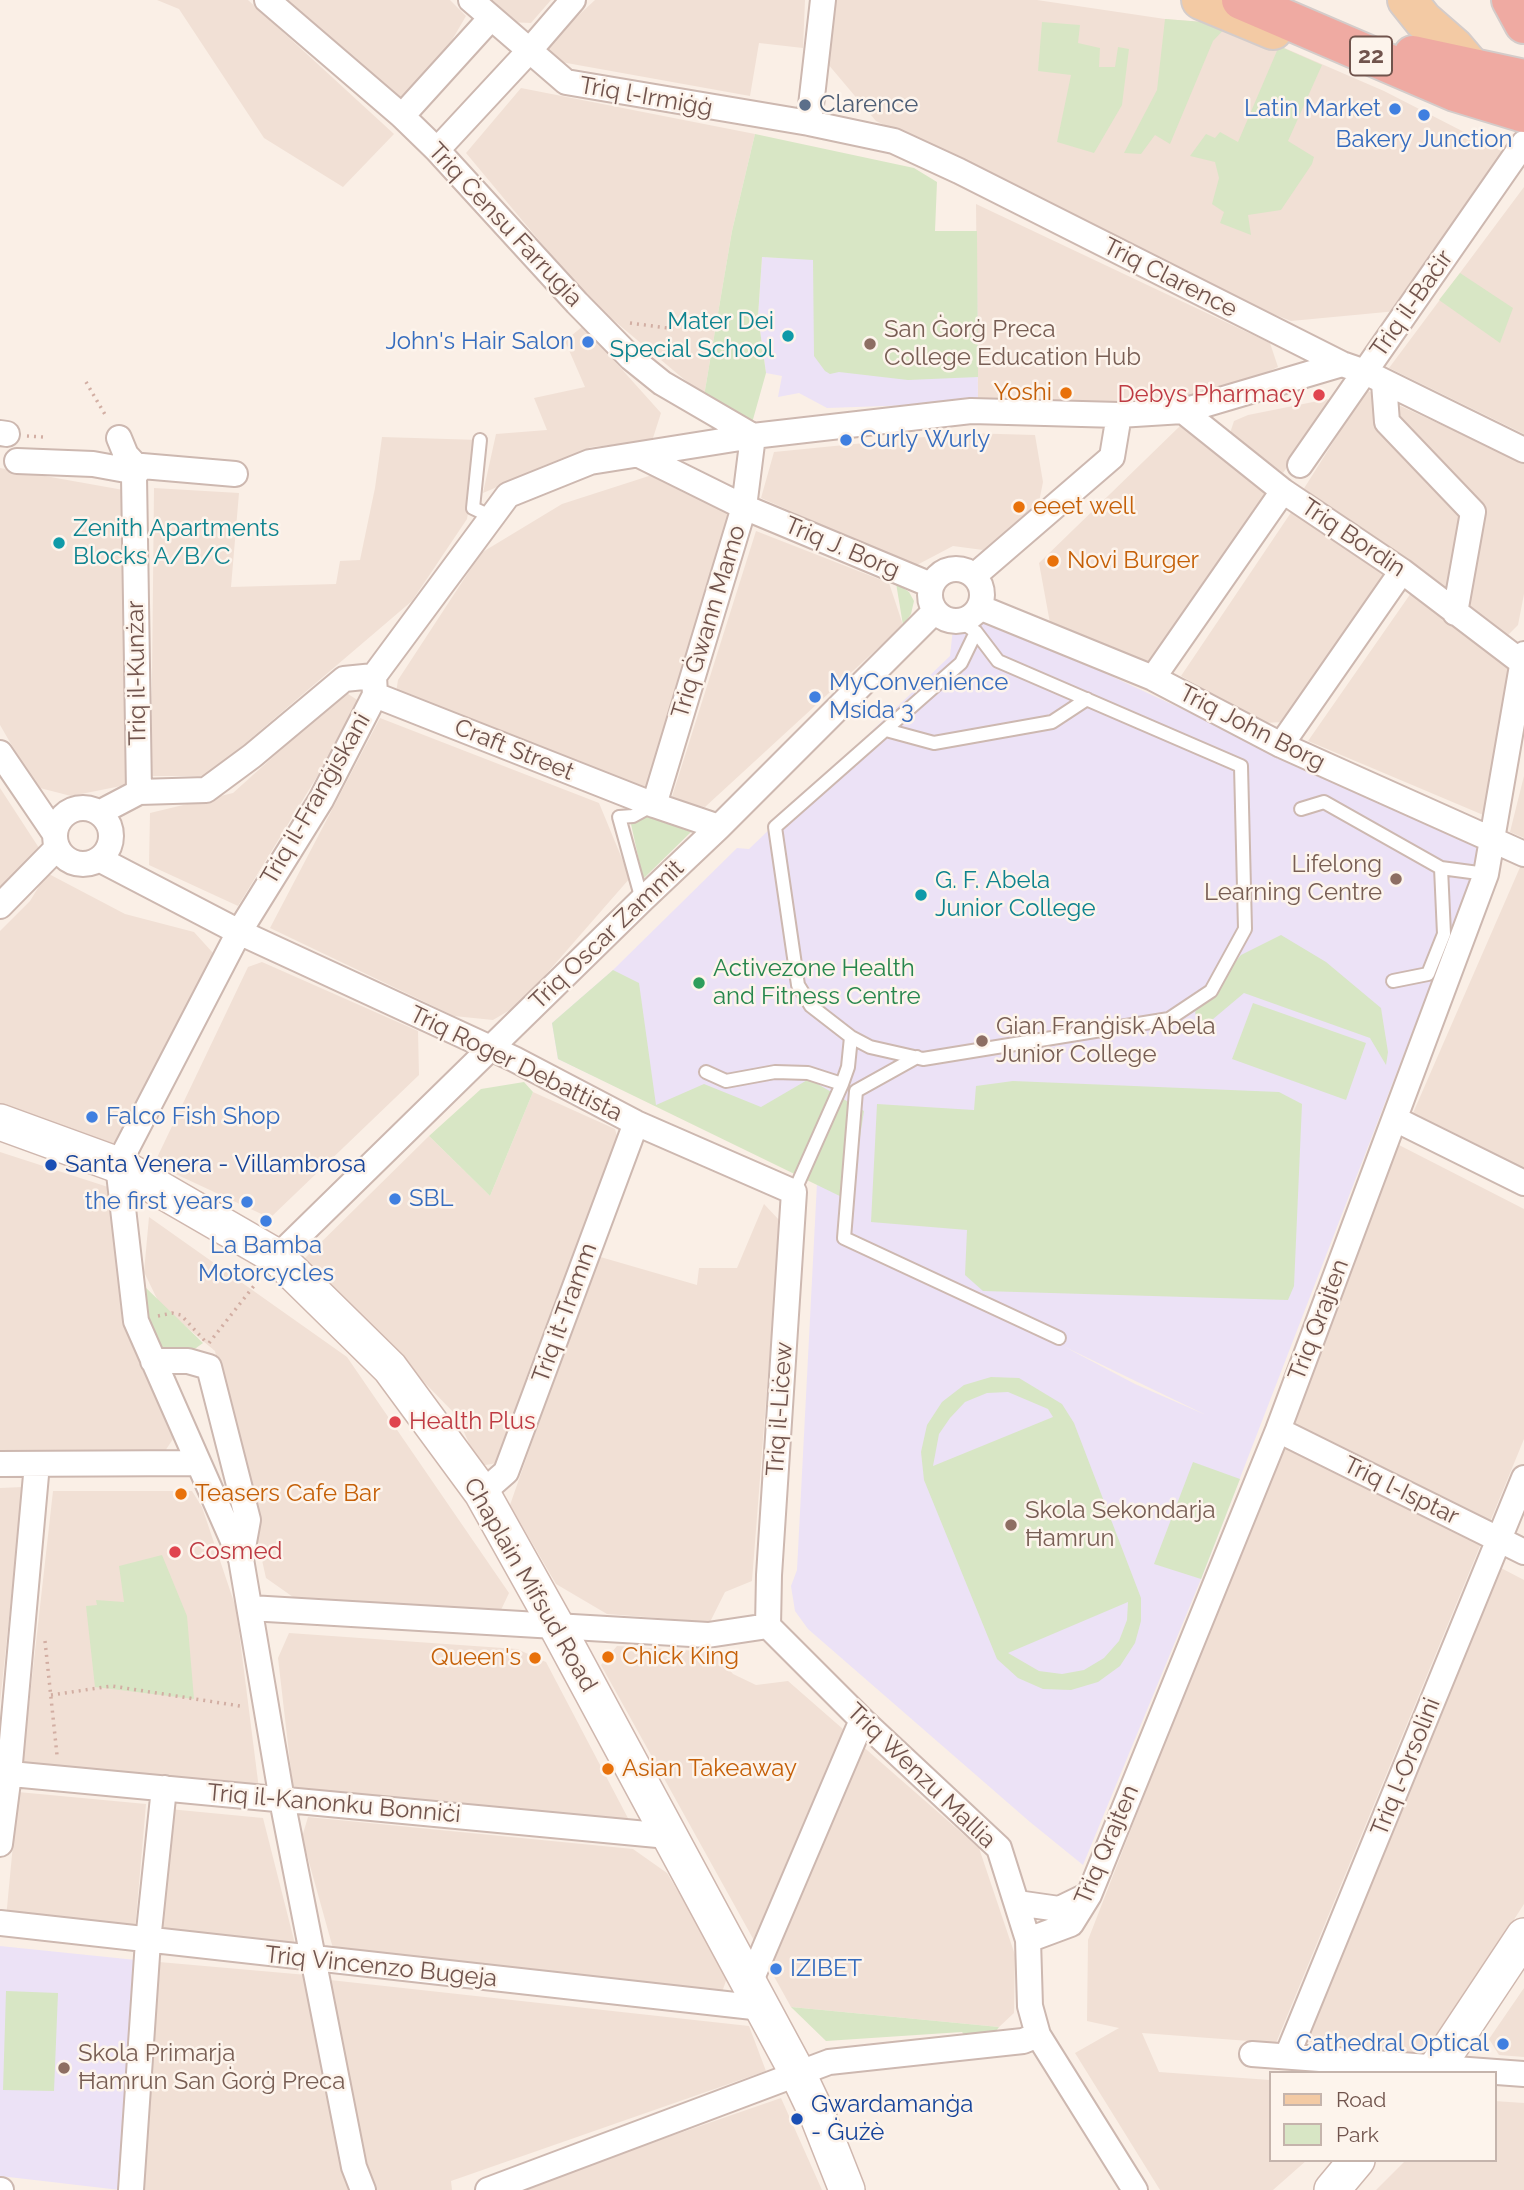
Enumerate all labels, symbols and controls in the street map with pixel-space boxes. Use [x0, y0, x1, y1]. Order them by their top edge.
road number: 22 [1350, 36, 1392, 76]
street label: Triq l-Irmiġġ [577, 71, 715, 123]
place label: Clarence [819, 91, 918, 119]
place label: Latin Market [1244, 95, 1381, 123]
marker: Clarence [797, 97, 813, 113]
marker: Latin Market [1387, 101, 1403, 117]
marker: Bakery Junction [1416, 107, 1432, 123]
place label: Bakery Junction [1335, 126, 1513, 154]
street label: Triq Ċensu Farrugia [422, 137, 588, 313]
street label: Triq Clarence [1098, 232, 1242, 324]
street label: Triq il-Baċir [1365, 245, 1459, 363]
place label: Mater Dei Special School [610, 308, 774, 364]
place label: San Ġorġ Preca College Education Hub [884, 316, 1141, 372]
place label: John's Hair Salon [386, 328, 574, 356]
marker: Mater Dei Special School [780, 328, 796, 344]
marker: John's Hair Salon [580, 334, 596, 350]
marker: San Ġorġ Preca College Education Hub [862, 336, 878, 352]
place label: Yoshi [993, 379, 1052, 407]
place label: Debys Pharmacy [1117, 381, 1305, 409]
marker: Yoshi [1058, 385, 1074, 401]
marker: Debys Pharmacy [1311, 387, 1327, 403]
place label: Curly Wurly [860, 426, 990, 454]
marker: Curly Wurly [838, 432, 854, 448]
place label: eeet well [1033, 493, 1136, 521]
street label: Triq Bordin [1295, 493, 1411, 583]
marker: eeet well [1011, 499, 1027, 515]
street label: Triq J. Borg [780, 511, 904, 585]
place label: Zenith Apartments Blocks A/B/C [73, 515, 279, 571]
street label: Triq Ġwann Mamo [666, 522, 752, 722]
marker: Zenith Apartments Blocks A/B/C [51, 535, 67, 551]
place label: Novi Burger [1067, 547, 1199, 575]
marker: Novi Burger [1045, 553, 1061, 569]
street label: Triq il-Kunżar [121, 600, 153, 746]
place label: MyConvenience Msida 3 [829, 669, 1008, 725]
street label: Triq John Borg [1174, 679, 1330, 777]
marker: MyConvenience Msida 3 [807, 689, 823, 705]
street label: Triq il-Franġiskani [255, 708, 377, 890]
street label: Craft Street [450, 713, 578, 787]
place label: Lifelong Learning Centre [1204, 851, 1382, 907]
street label: Triq Oscar Zammit [524, 854, 690, 1016]
place label: G. F. Abela Junior College [935, 867, 1096, 923]
marker: Lifelong Learning Centre [1388, 871, 1404, 887]
marker: G. F. Abela Junior College [913, 887, 929, 903]
place label: Activezone Health and Fitness Centre [713, 955, 921, 1011]
marker: Activezone Health and Fitness Centre [691, 975, 707, 991]
street label: Triq Roger Debattista [405, 1000, 627, 1128]
place label: Gian Franġisk Abela Junior College [996, 1013, 1215, 1069]
marker: Gian Franġisk Abela Junior College [974, 1033, 990, 1049]
place label: Falco Fish Shop [106, 1103, 280, 1131]
marker: Falco Fish Shop [84, 1109, 100, 1125]
place label: Santa Venera - Villambrosa [65, 1151, 366, 1179]
marker: Santa Venera - Villambrosa [43, 1157, 59, 1173]
place label: SBL [409, 1185, 454, 1213]
place label: the first years [85, 1188, 233, 1216]
marker: SBL [387, 1191, 403, 1207]
marker: the first years [239, 1194, 255, 1210]
marker: La Bamba Motorcycles [258, 1213, 274, 1229]
place label: La Bamba Motorcycles [198, 1232, 334, 1288]
street label: Triq it-Tramm [526, 1239, 604, 1387]
street label: Triq Qrajten [1283, 1255, 1355, 1385]
street label: Triq il-Liċew [761, 1341, 799, 1477]
place label: Health Plus [409, 1408, 536, 1436]
marker: Health Plus [387, 1414, 403, 1430]
street label: Triq l-Isptar [1339, 1451, 1463, 1531]
street label: Chaplain Mifsud Road [457, 1473, 603, 1697]
place label: Teasers Cafe Bar [195, 1480, 381, 1508]
marker: Teasers Cafe Bar [173, 1486, 189, 1502]
place label: Skola Sekondarja Ħamrun [1025, 1497, 1216, 1553]
marker: Skola Sekondarja Ħamrun [1003, 1517, 1019, 1533]
place label: Cosmed [189, 1538, 282, 1566]
marker: Cosmed [167, 1544, 183, 1560]
place label: Chick King [622, 1643, 739, 1671]
place label: Queen's [431, 1644, 521, 1672]
marker: Chick King [600, 1649, 616, 1665]
marker: Queen's [527, 1650, 543, 1666]
street label: Triq l-Orsolini [1365, 1694, 1447, 1840]
street label: Triq Wenzu Mallia [840, 1697, 1002, 1855]
place label: Asian Takeaway [622, 1755, 797, 1783]
marker: Asian Takeaway [600, 1761, 616, 1777]
street label: Triq il-Kanonku Bonniċi [206, 1779, 462, 1829]
street label: Triq Qrajten [1069, 1781, 1145, 1909]
street label: Triq Vincenzo Bugeja [263, 1940, 499, 1994]
place label: IZIBET [790, 1955, 862, 1983]
marker: IZIBET [768, 1961, 784, 1977]
place label: Cathedral Optical [1296, 2030, 1489, 2058]
marker: Cathedral Optical [1495, 2036, 1511, 2052]
place label: Skola Primarja Ħamrun San Ġorġ Preca [78, 2040, 345, 2096]
marker: Skola Primarja Ħamrun San Ġorġ Preca [56, 2060, 72, 2076]
legend [1268, 2071, 1496, 2162]
text: Road [1336, 2087, 1386, 2112]
place label: Gwardamanġa - Ġużè [811, 2091, 973, 2147]
marker: Gwardamanġa - Ġużè [789, 2111, 805, 2127]
text: Park [1336, 2122, 1379, 2147]

